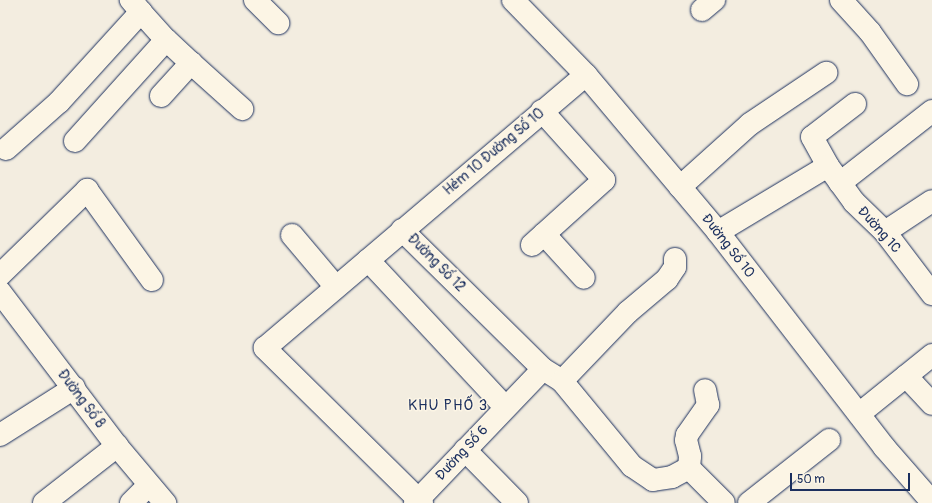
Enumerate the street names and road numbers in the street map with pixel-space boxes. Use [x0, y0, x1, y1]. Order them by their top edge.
street label: Hẻm 10 Đường Số 10 [440, 105, 548, 199]
street label: Đường 1C [854, 203, 904, 257]
street label: Đường Số 10 [698, 211, 758, 281]
street label: Đường Số 12 [404, 231, 468, 295]
street label: Đường Số 8 [54, 367, 108, 431]
street label: Đường Số 6 [432, 422, 492, 484]

